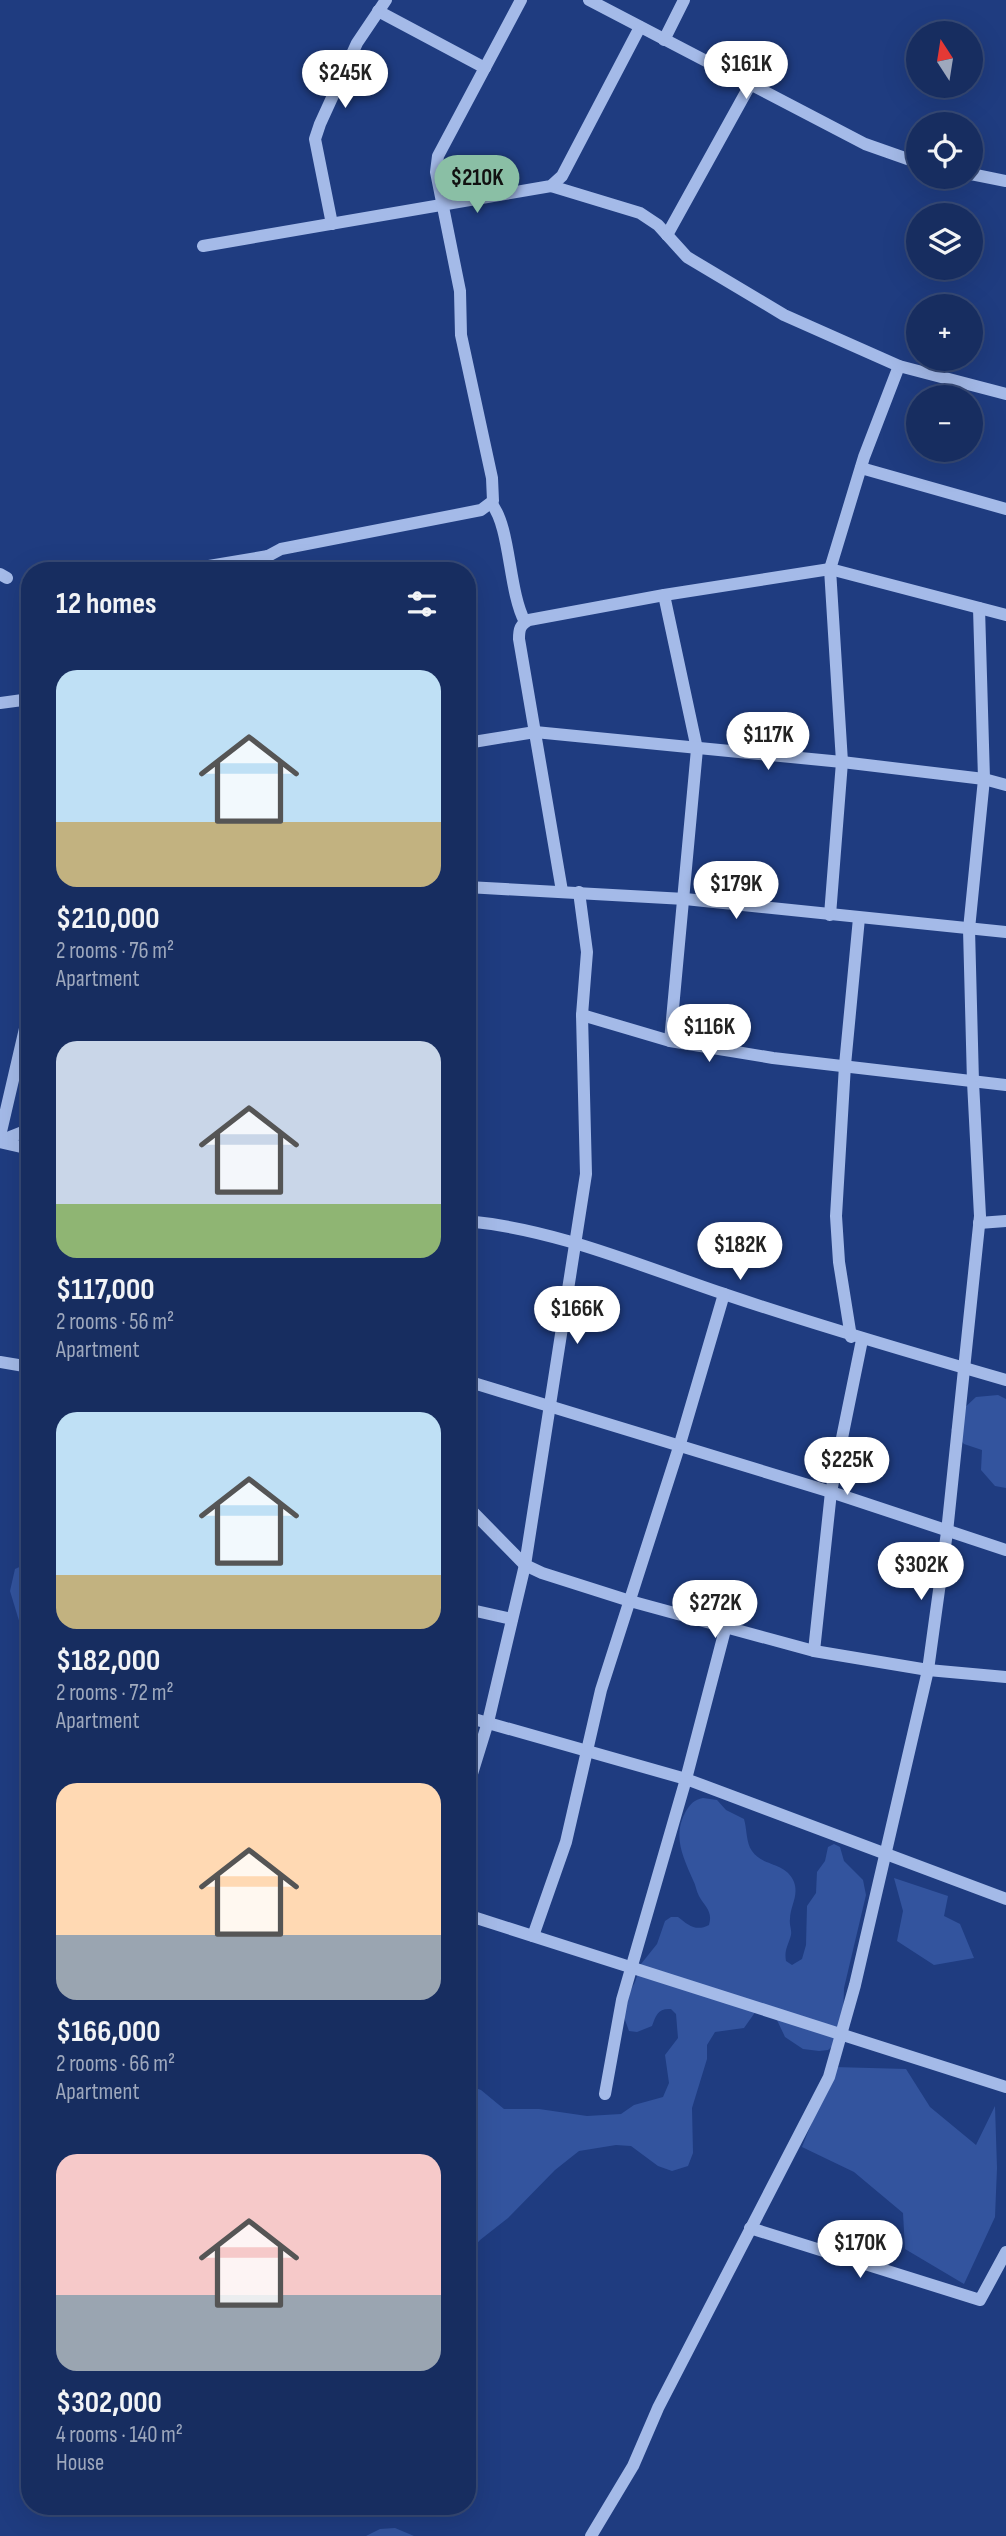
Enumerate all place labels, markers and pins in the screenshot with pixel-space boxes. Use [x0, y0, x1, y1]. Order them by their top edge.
pin: $161K [697, 42, 795, 101]
pin: $245K [296, 50, 394, 110]
pin: $210K [428, 156, 526, 215]
pin: $117K [719, 712, 817, 772]
pin: $179K [687, 862, 785, 921]
pin: $116K [660, 1004, 758, 1064]
pin: $182K [691, 1222, 789, 1282]
pin: $166K [528, 1286, 626, 1346]
pin: $225K [798, 1438, 896, 1497]
pin: $302K [872, 1542, 970, 1602]
pin: $272K [666, 1580, 764, 1640]
pin: $170K [811, 2220, 909, 2280]

